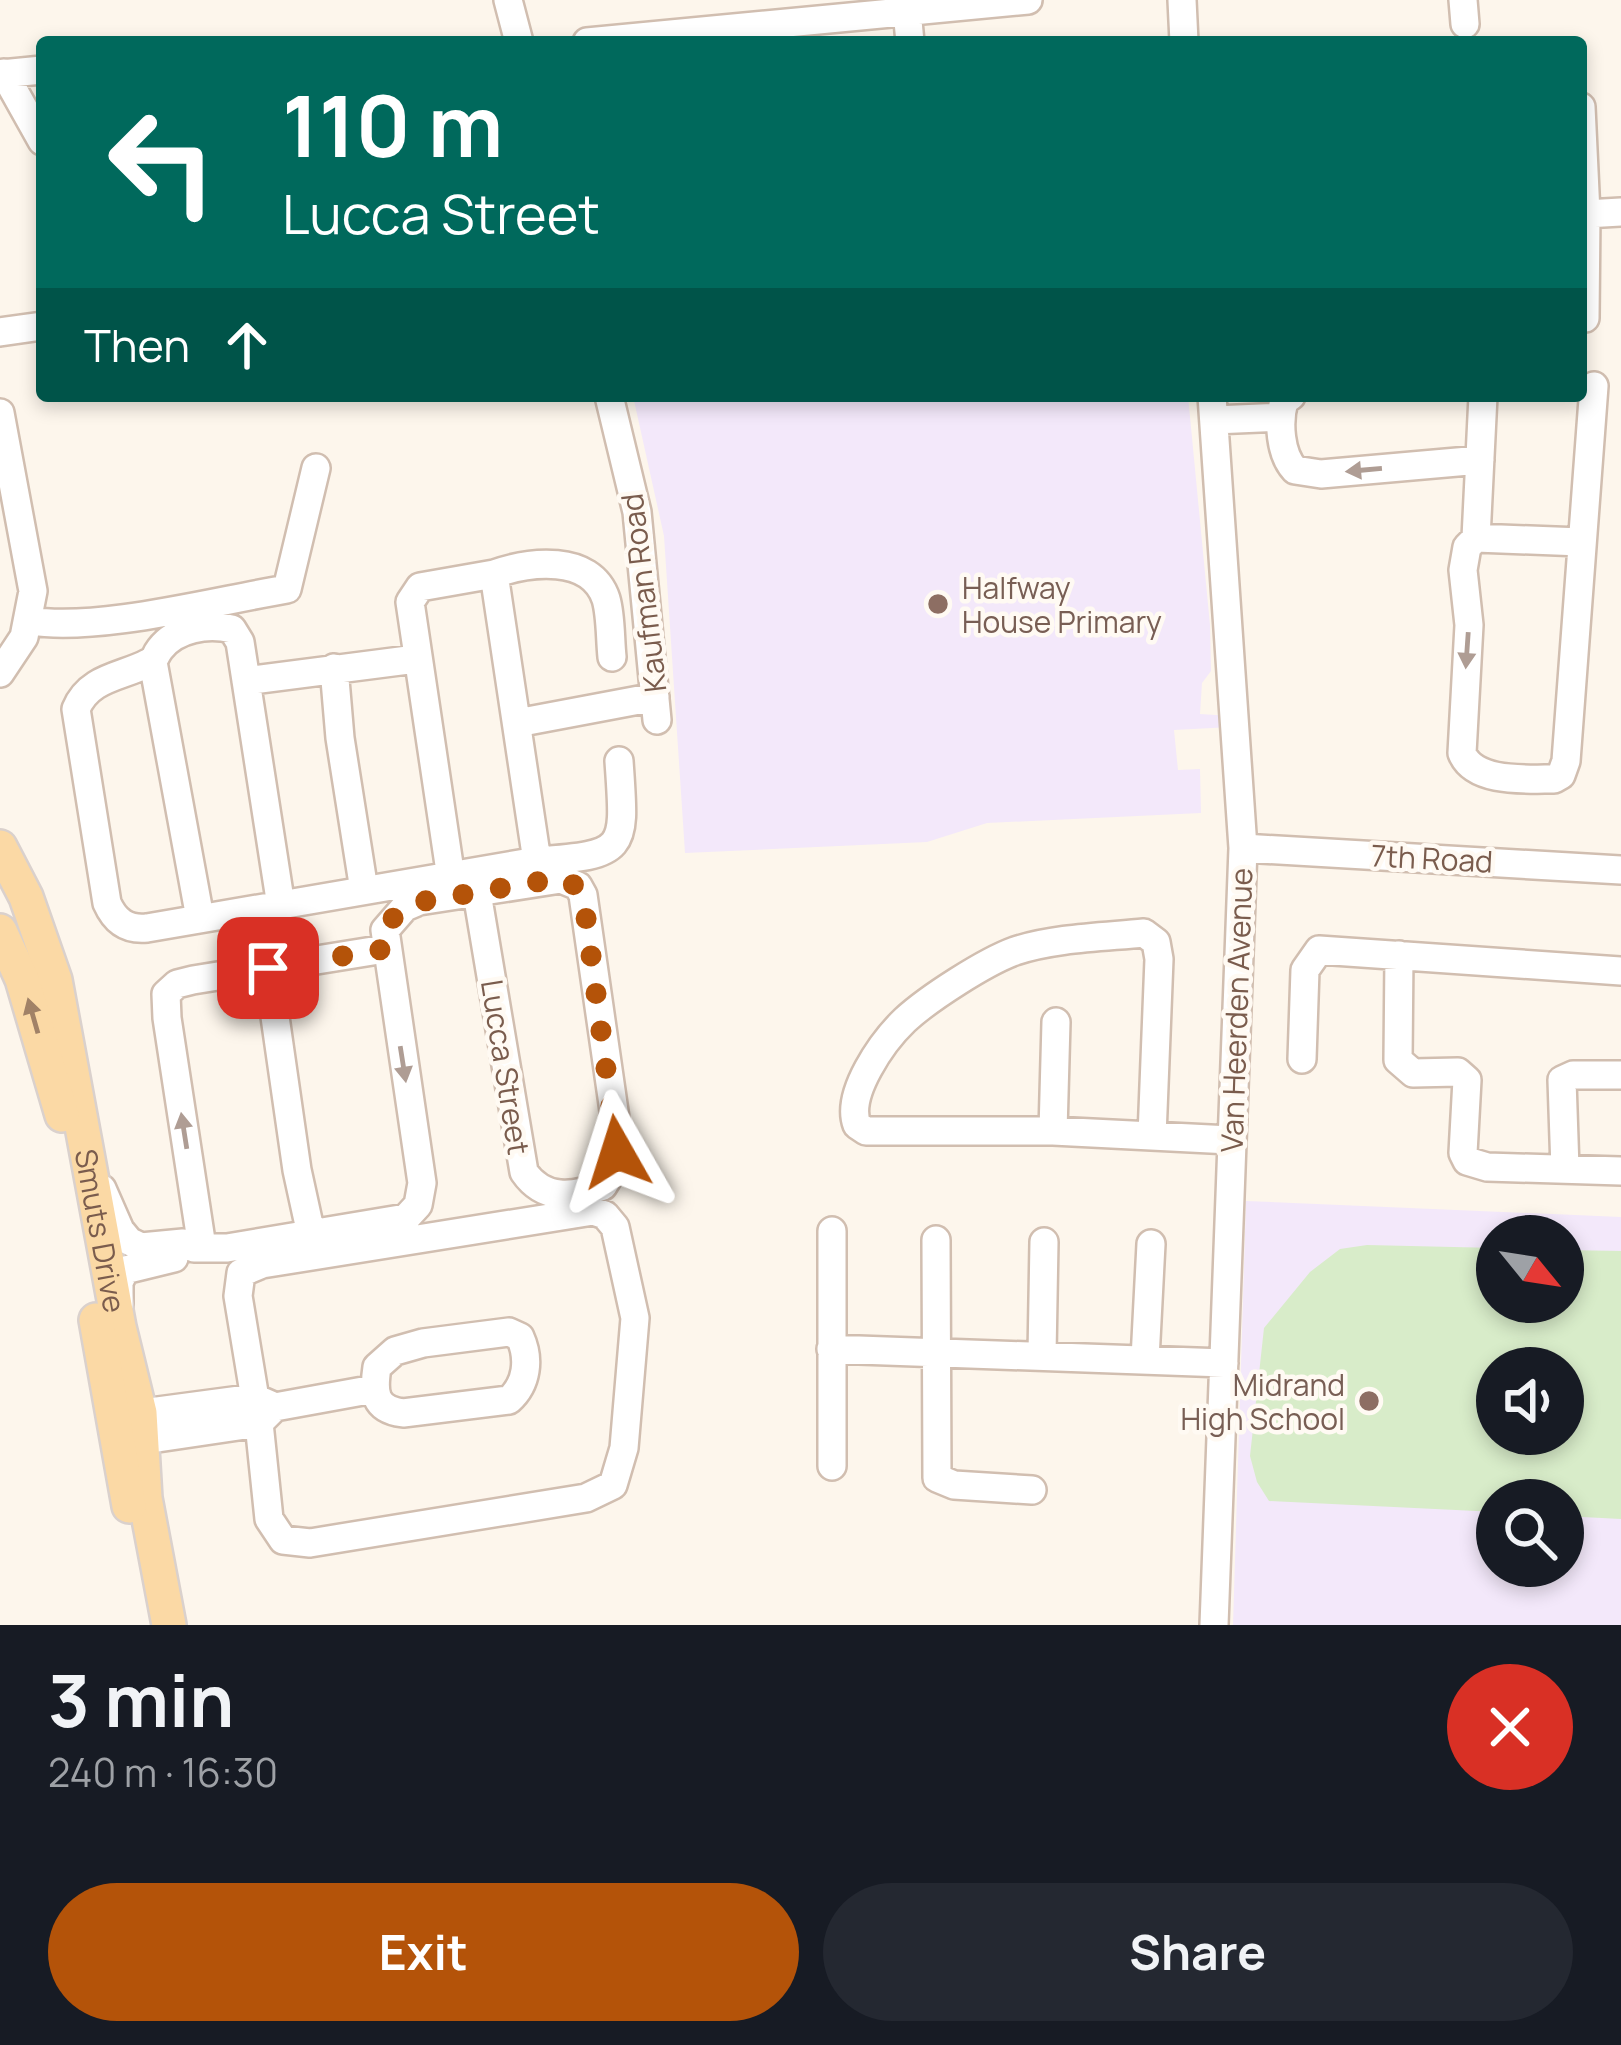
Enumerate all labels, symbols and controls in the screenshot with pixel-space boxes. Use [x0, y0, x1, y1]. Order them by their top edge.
text: 110 m [282, 67, 503, 182]
icon: left [84, 84, 240, 240]
text: Lucca Street [282, 176, 600, 250]
icon: ahead [214, 312, 280, 378]
text: Then [84, 314, 190, 376]
one-way arrow [1344, 461, 1382, 480]
street label: Kaufman Road [610, 491, 676, 695]
place label: Halfway House Primary [962, 567, 1162, 642]
marker: Halfway House Primary [925, 591, 951, 617]
one-way arrow [1457, 632, 1476, 670]
street label: 7th Road [1370, 834, 1494, 882]
street label: Van Heerden Avenue [1211, 867, 1261, 1153]
pin [217, 917, 319, 1019]
icon: arrive [235, 935, 301, 1001]
street label: Lucca Street [472, 977, 540, 1157]
one-way arrow [23, 997, 41, 1034]
one-way arrow [394, 1046, 413, 1084]
position arrow [554, 1089, 680, 1215]
one-way arrow [174, 1112, 193, 1149]
street label: Smuts Drive [66, 1145, 136, 1316]
north arrow [1476, 1215, 1584, 1323]
map controls [1476, 1215, 1584, 1587]
button: sound [1476, 1347, 1584, 1455]
place label: Midrand High School [1180, 1364, 1345, 1439]
marker: Midrand High School [1356, 1388, 1382, 1414]
button: search [1476, 1479, 1584, 1587]
text: 3 min [48, 1650, 234, 1749]
button: close [1447, 1664, 1573, 1790]
text: 240 m · 16:30 [48, 1745, 278, 1799]
button: Exit [48, 1883, 799, 2021]
button: Share [823, 1883, 1573, 2021]

